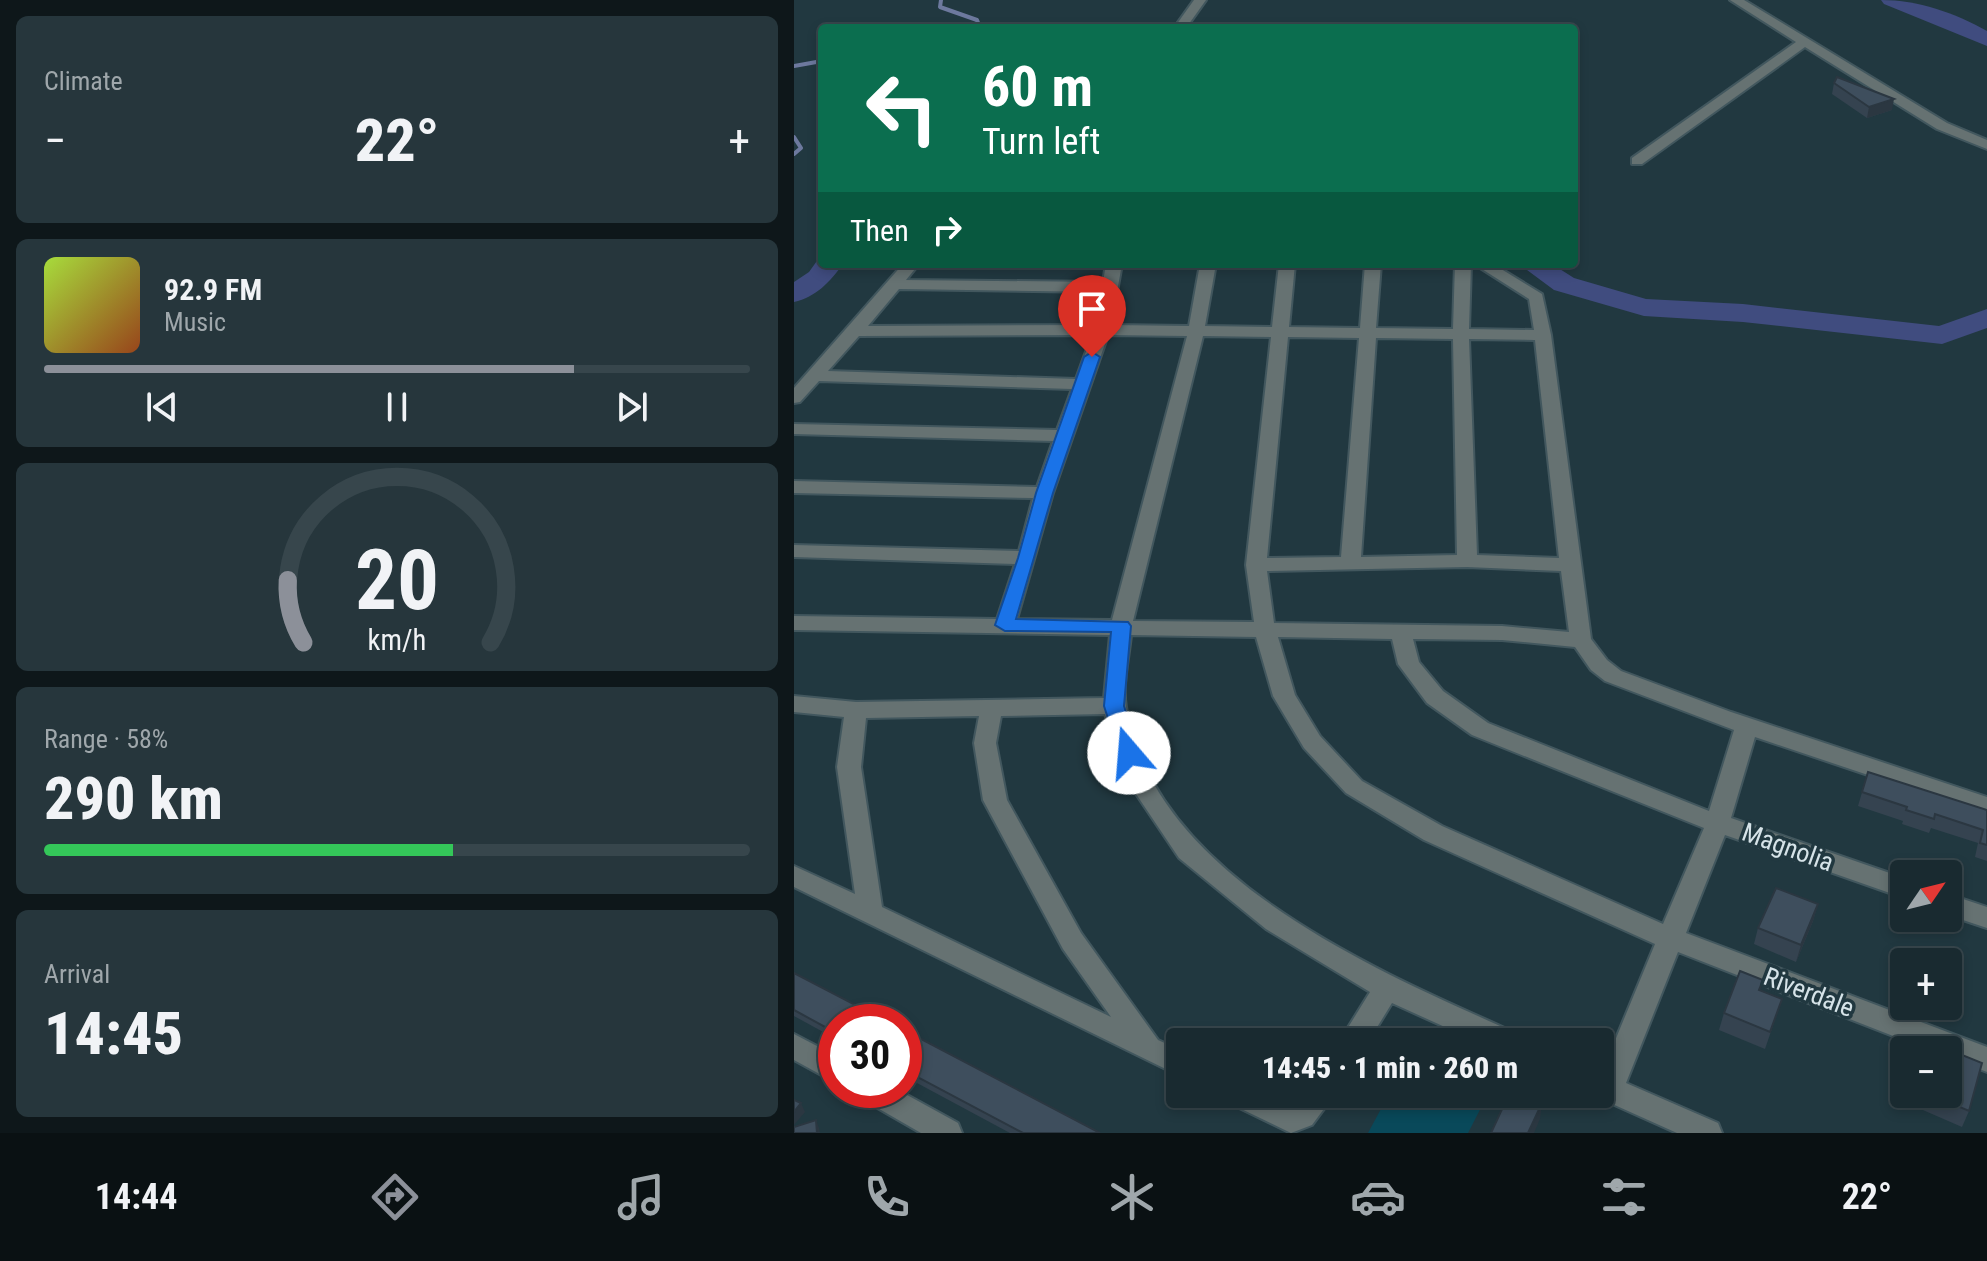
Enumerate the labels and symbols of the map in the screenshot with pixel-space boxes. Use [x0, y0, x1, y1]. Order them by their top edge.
pin [1058, 275, 1126, 357]
position arrow [1087, 711, 1171, 795]
street label: Magnolia [1738, 817, 1838, 877]
north arrow [1890, 860, 1962, 932]
street label: Riverdale [1760, 961, 1858, 1023]
speed limit sign: 30 [818, 1004, 922, 1108]

